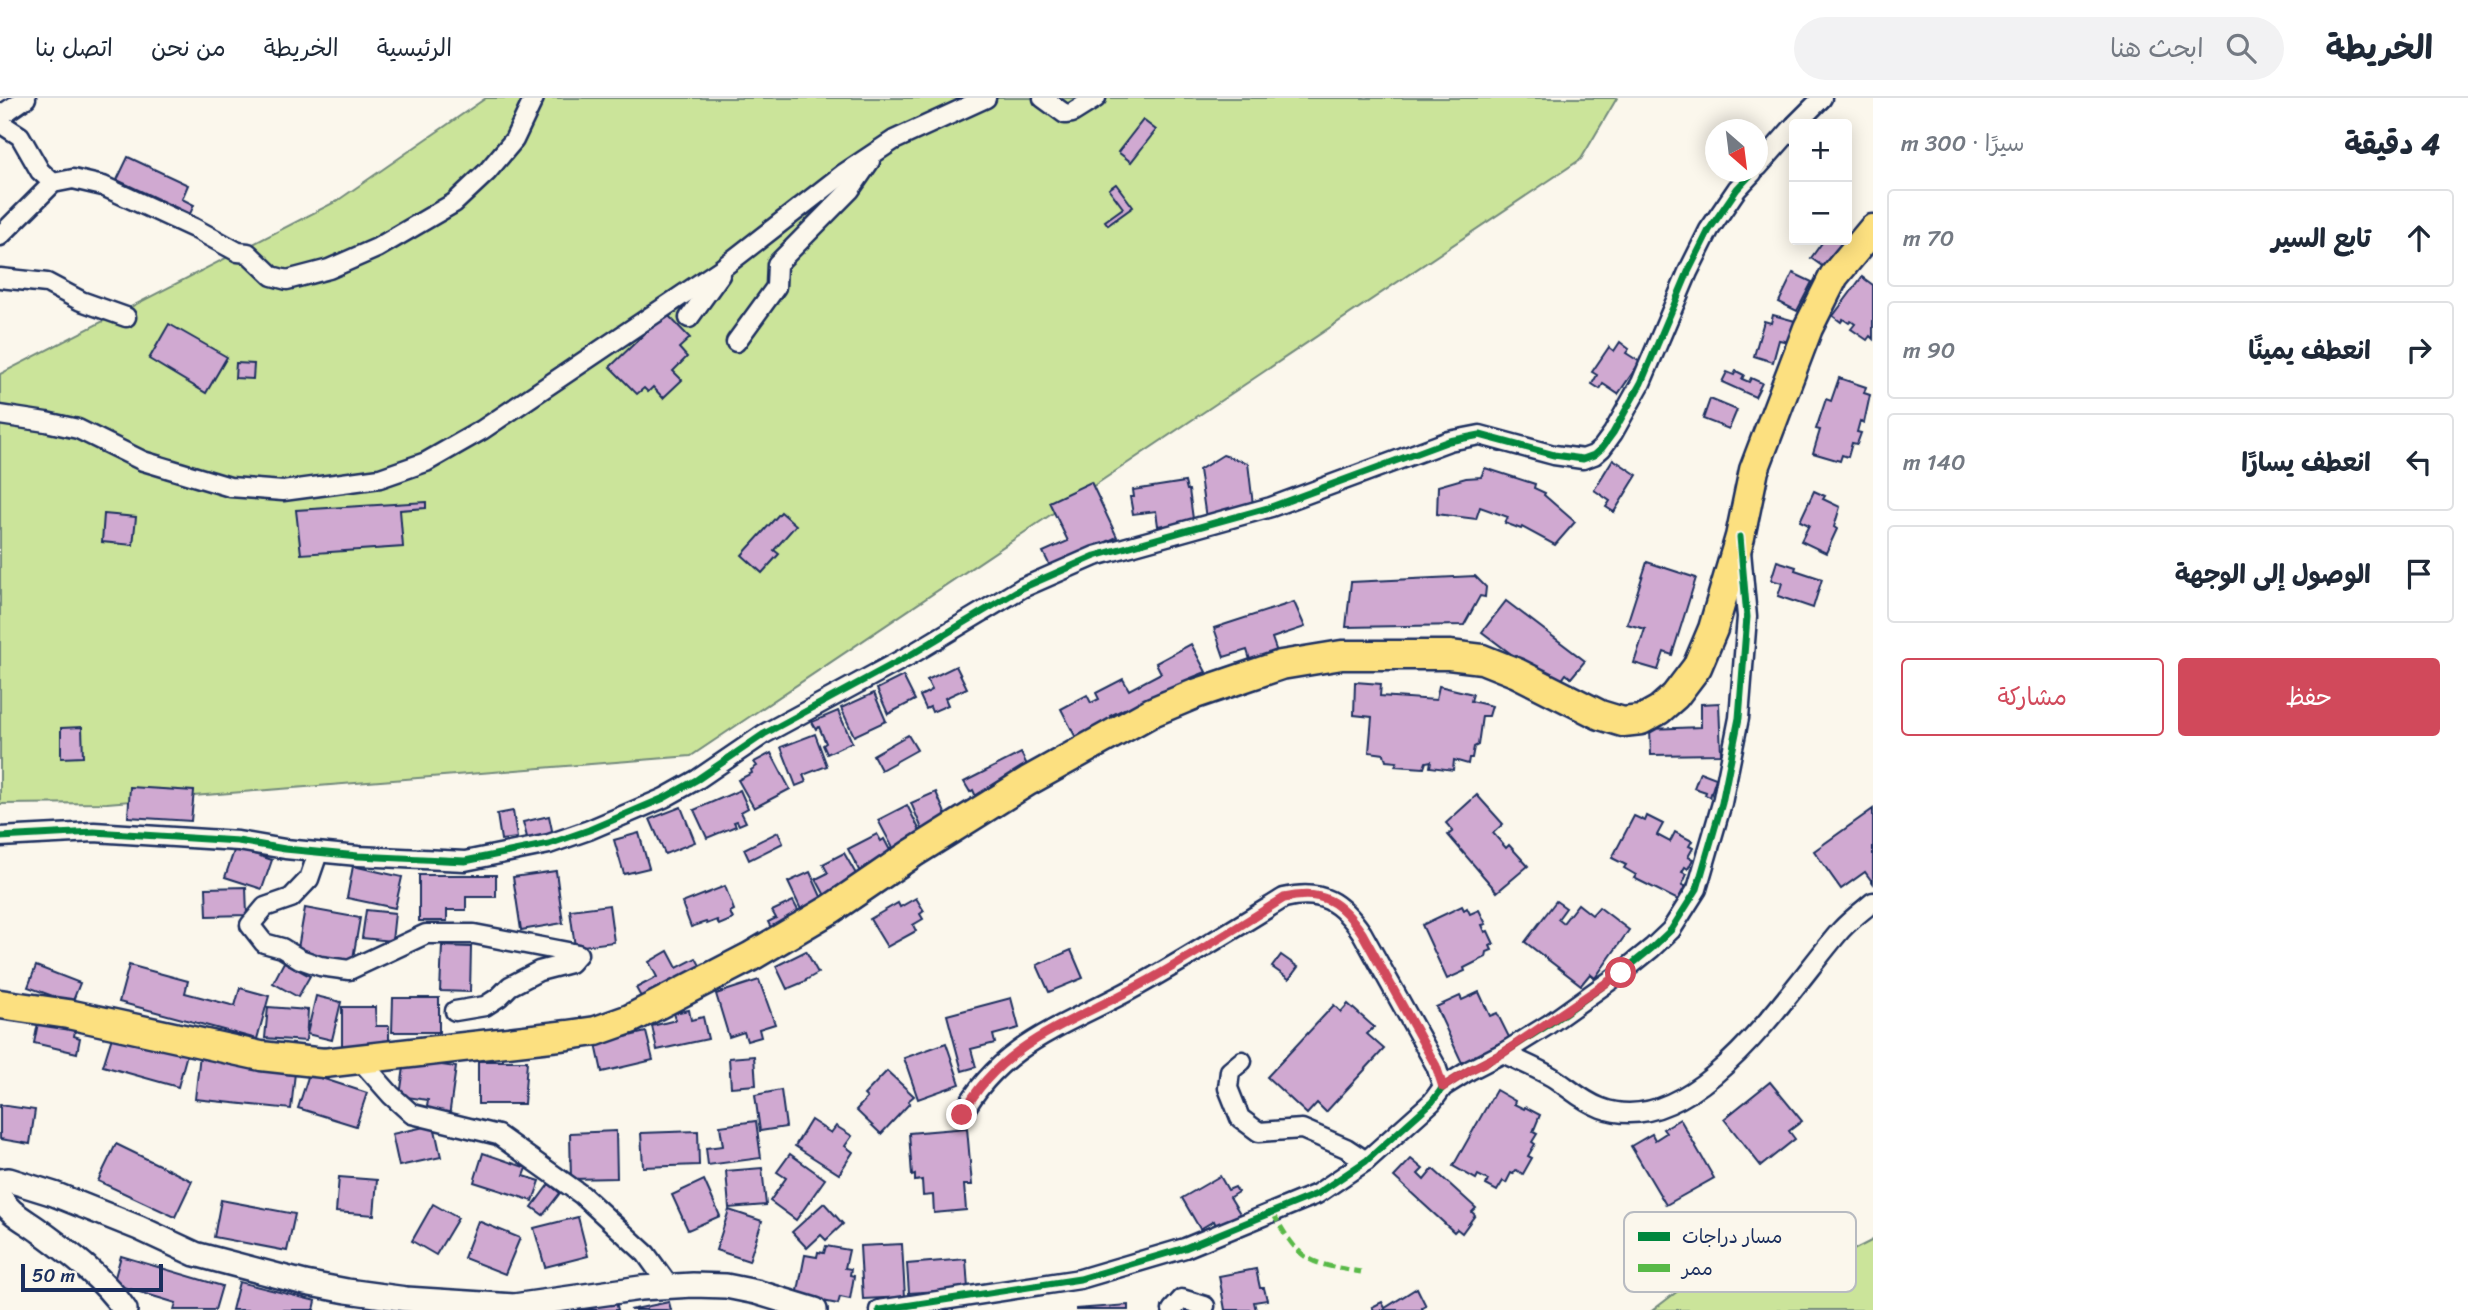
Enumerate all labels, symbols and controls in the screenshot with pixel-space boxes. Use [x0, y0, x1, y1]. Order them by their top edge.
search box [1794, 17, 2284, 80]
text: الخريطة [2326, 19, 2433, 77]
text: ابحث هنا [2110, 25, 2204, 71]
text: اتصل بنا [35, 27, 113, 69]
text: من نحن [151, 27, 226, 69]
text: الخريطة [264, 27, 339, 69]
text: الرئيسية [377, 27, 452, 69]
icon: search [2222, 29, 2260, 67]
text: 4 دقيقة [2344, 117, 2440, 171]
north arrow [1705, 119, 1768, 182]
map controls [1789, 119, 1852, 245]
button: + [1789, 119, 1852, 182]
text: سيرًا · 300 m [1901, 123, 2025, 164]
button: − [1789, 182, 1852, 245]
text: تابع السير [2272, 215, 2371, 261]
text: 70 m [1903, 218, 1954, 259]
icon: ahead [2400, 219, 2438, 257]
text: انعطف يمينًا [2248, 327, 2371, 373]
text: 90 m [1903, 330, 1955, 371]
icon: right [2400, 331, 2438, 369]
text: انعطف يسارًا [2241, 439, 2371, 485]
text: 140 m [1903, 442, 1965, 483]
icon: left [2400, 443, 2438, 481]
text: الوصول إلى الوجهة [2175, 551, 2371, 597]
icon: arrive [2400, 555, 2438, 593]
button: مشاركة [1901, 658, 2164, 736]
button: حفظ [2178, 658, 2440, 736]
route start [1605, 957, 1636, 988]
route end [946, 1099, 977, 1130]
legend [1624, 1212, 1856, 1292]
text: مسار دراجات [1682, 1220, 1782, 1253]
text: ممر [1680, 1252, 1713, 1285]
text: 50 m [32, 1259, 75, 1292]
scale bar [21, 1261, 163, 1293]

